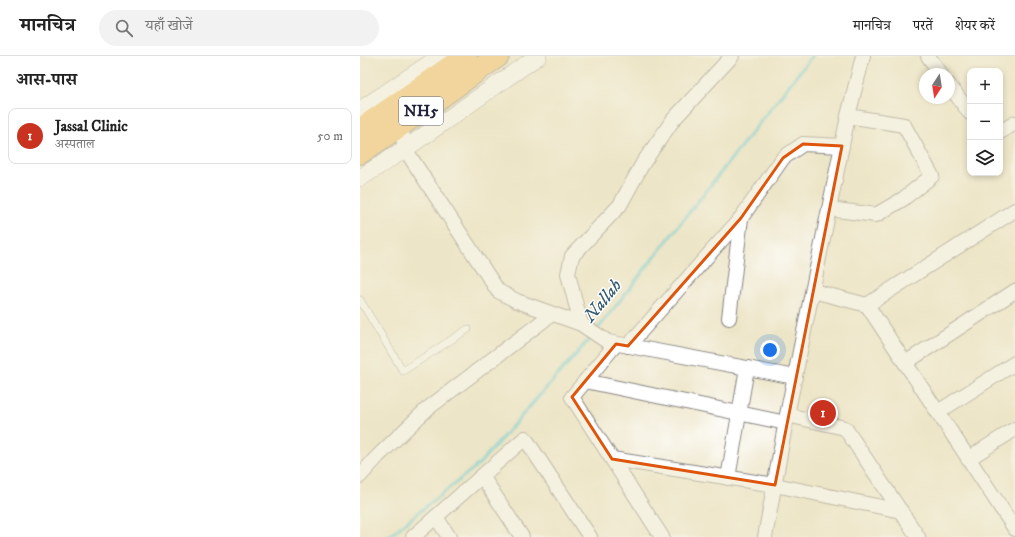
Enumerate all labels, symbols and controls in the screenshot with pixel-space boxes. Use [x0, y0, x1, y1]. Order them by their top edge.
search box [99, 10, 379, 46]
text: मानचित्र [20, 14, 75, 37]
text: यहाँ खोजें [145, 16, 192, 35]
icon: search [113, 17, 135, 39]
text: मानचित्र [853, 17, 891, 35]
text: परतें [913, 17, 933, 35]
text: शेयर करें [955, 17, 995, 35]
north arrow [919, 68, 955, 104]
map controls [967, 68, 1003, 176]
button: + [967, 68, 1003, 104]
text: आस-पास [16, 69, 77, 91]
road number: NH5 [399, 97, 443, 125]
button: − [967, 104, 1003, 140]
text: Jassal Clinic [55, 117, 128, 136]
text: 1 [28, 128, 32, 144]
text: 50 m [317, 128, 343, 144]
text: अस्पताल [55, 136, 95, 152]
button: layers [967, 140, 1003, 176]
water label: Nallah [579, 275, 627, 328]
your location [760, 340, 780, 360]
pin: 1 [810, 398, 836, 428]

